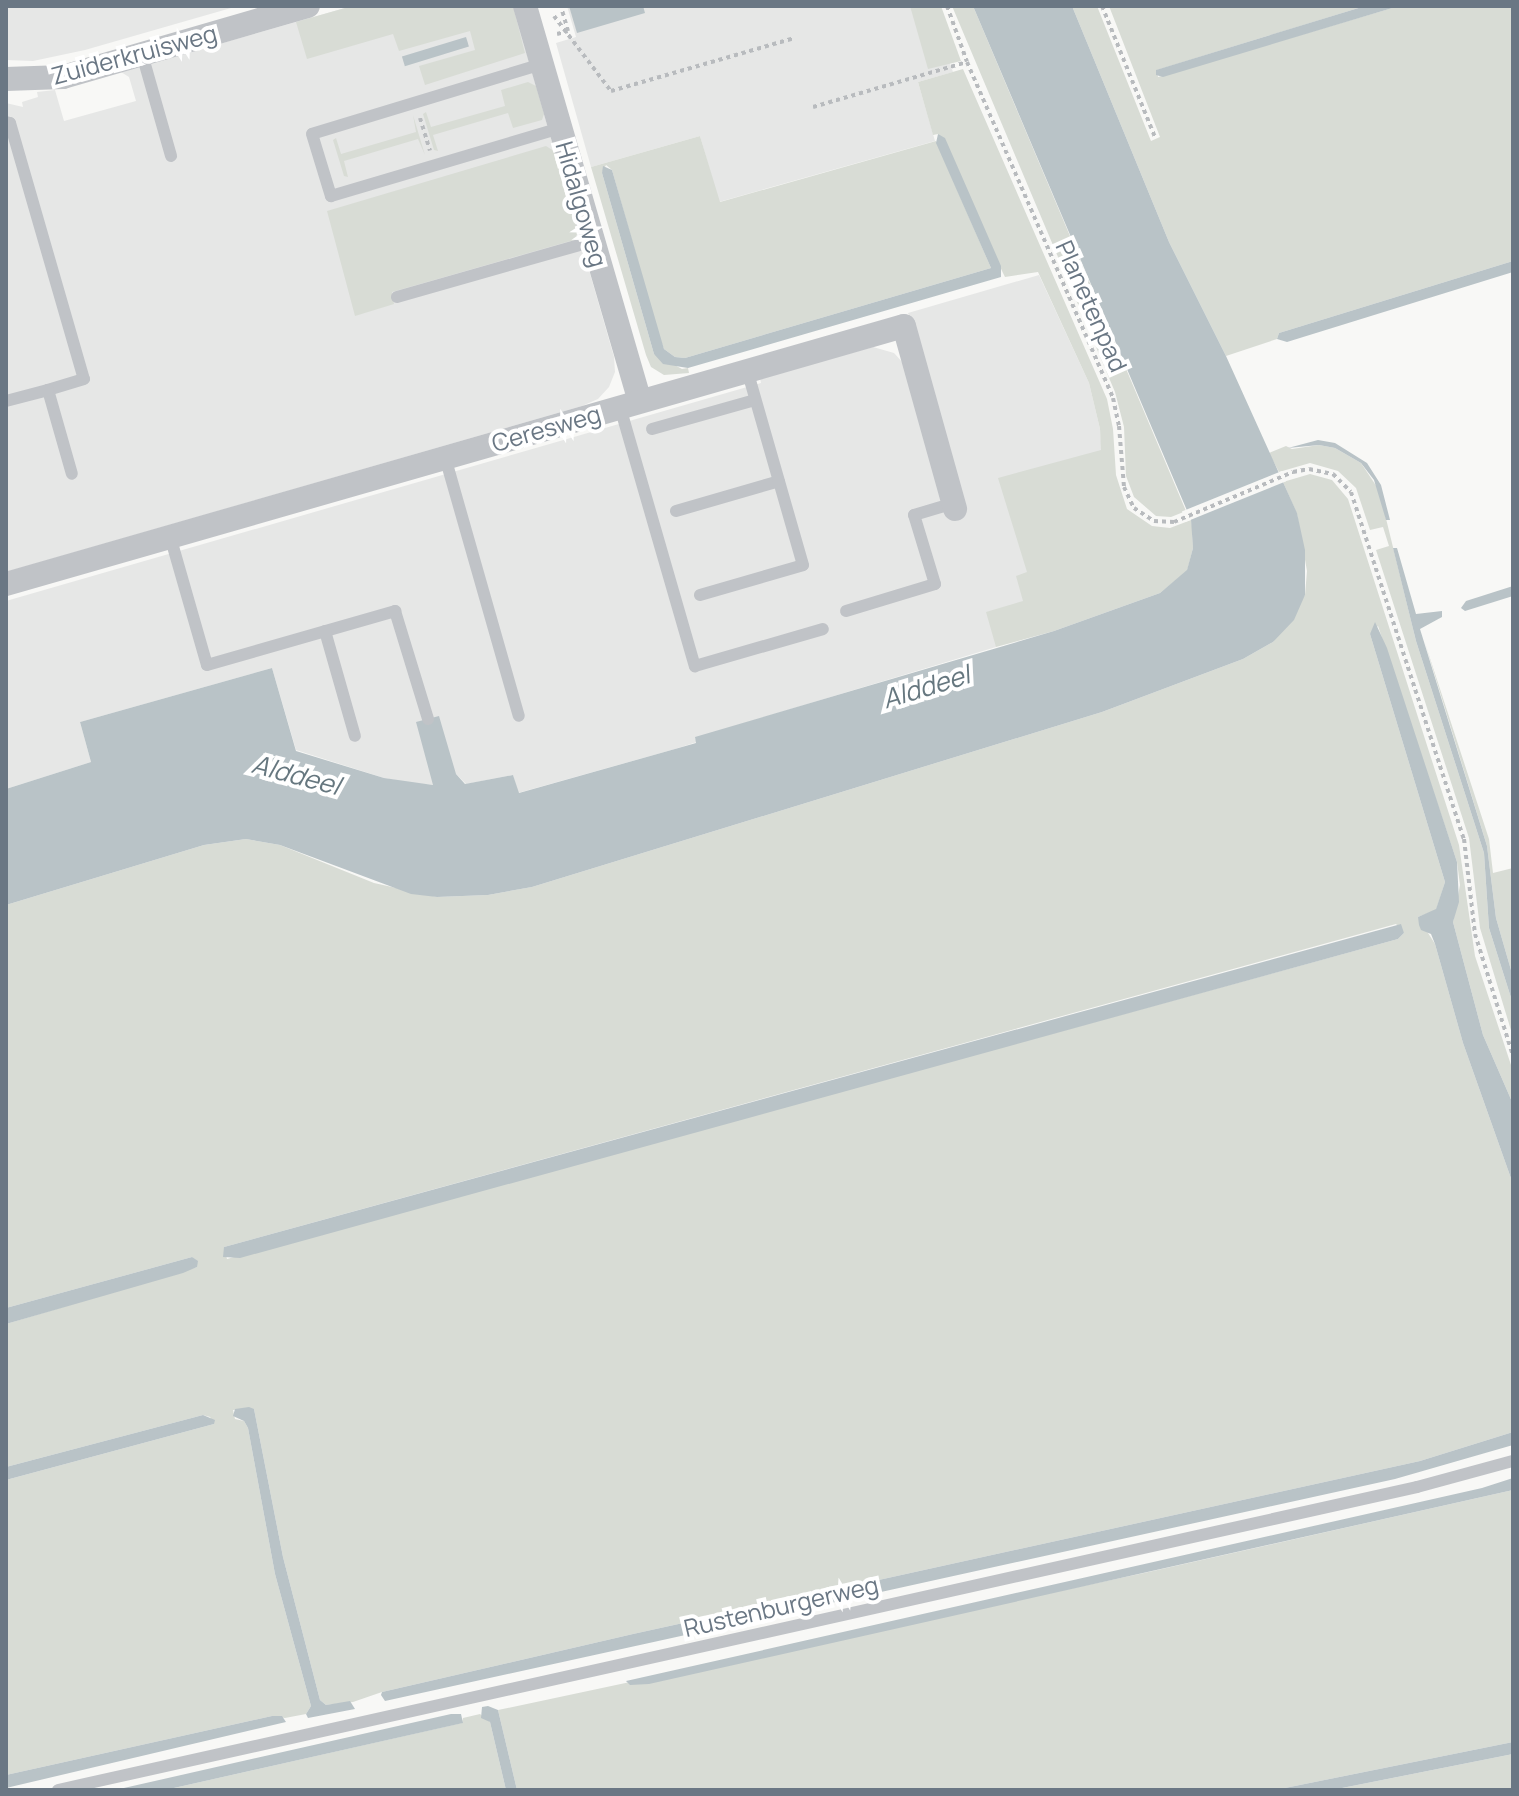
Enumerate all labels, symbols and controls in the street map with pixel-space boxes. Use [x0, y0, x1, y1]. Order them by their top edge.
street label: Zuiderkruisweg [48, 18, 220, 90]
street label: Hidalgoweg [550, 138, 614, 270]
street label: Planetenpad [1050, 236, 1134, 376]
street label: Ceresweg [488, 399, 604, 457]
water label: Alddeel [878, 659, 974, 715]
water label: Alddeel [249, 748, 343, 802]
street label: Rustenburgerweg [681, 1570, 881, 1642]

